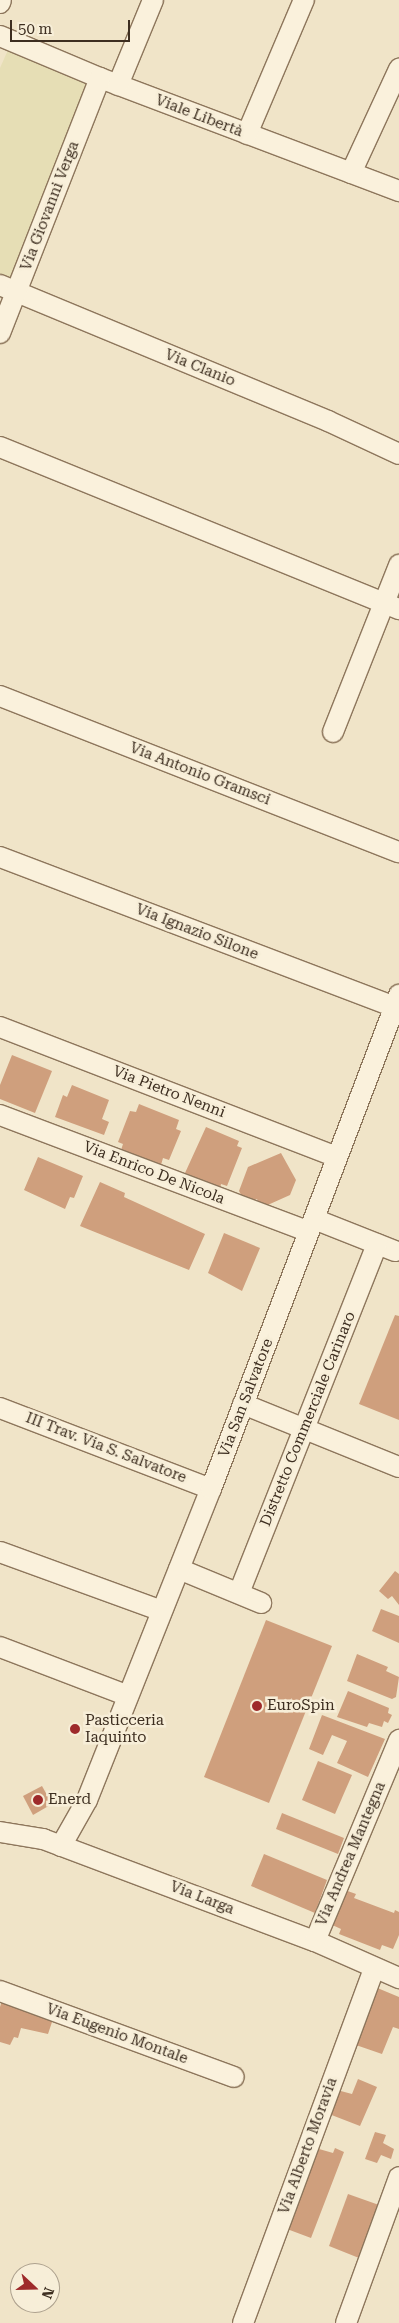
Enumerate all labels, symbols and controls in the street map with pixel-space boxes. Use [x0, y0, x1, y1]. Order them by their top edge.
scale bar [12, 10, 132, 42]
text: 50 m [18, 20, 52, 38]
street label: Viale Libertà [153, 91, 245, 141]
street label: Via Giovanni Verga [17, 139, 83, 273]
street label: Via Clanio [162, 346, 238, 390]
street label: Via Antonio Gramsci [127, 739, 273, 809]
street label: Via Ignazio Silone [133, 900, 261, 964]
street label: Via Pietro Nenni [110, 1062, 228, 1122]
street label: Via Enrico De Nicola [81, 1138, 227, 1208]
street label: Distretto Commerciale Carinaro [257, 1309, 359, 1529]
street label: Via San Salvatore [215, 1336, 277, 1460]
street label: III Trav. Via S. Salvatore [23, 1409, 189, 1487]
place label: EuroSpin [267, 1697, 335, 1715]
marker: EuroSpin [251, 1700, 263, 1712]
place label: Pasticceria Iaquinto [85, 1711, 164, 1746]
marker: Pasticceria Iaquinto [69, 1723, 81, 1735]
street label: Via Andrea Mantegna [312, 1779, 390, 1929]
place label: Enerd [48, 1791, 91, 1809]
marker: Enerd [32, 1794, 44, 1806]
street label: Via Larga [167, 1878, 237, 1918]
street label: Via Eugenio Montale [44, 2000, 190, 2068]
street label: Via Alberto Moravia [275, 2075, 341, 2217]
north arrow [10, 2263, 60, 2313]
text: N [39, 2285, 57, 2301]

